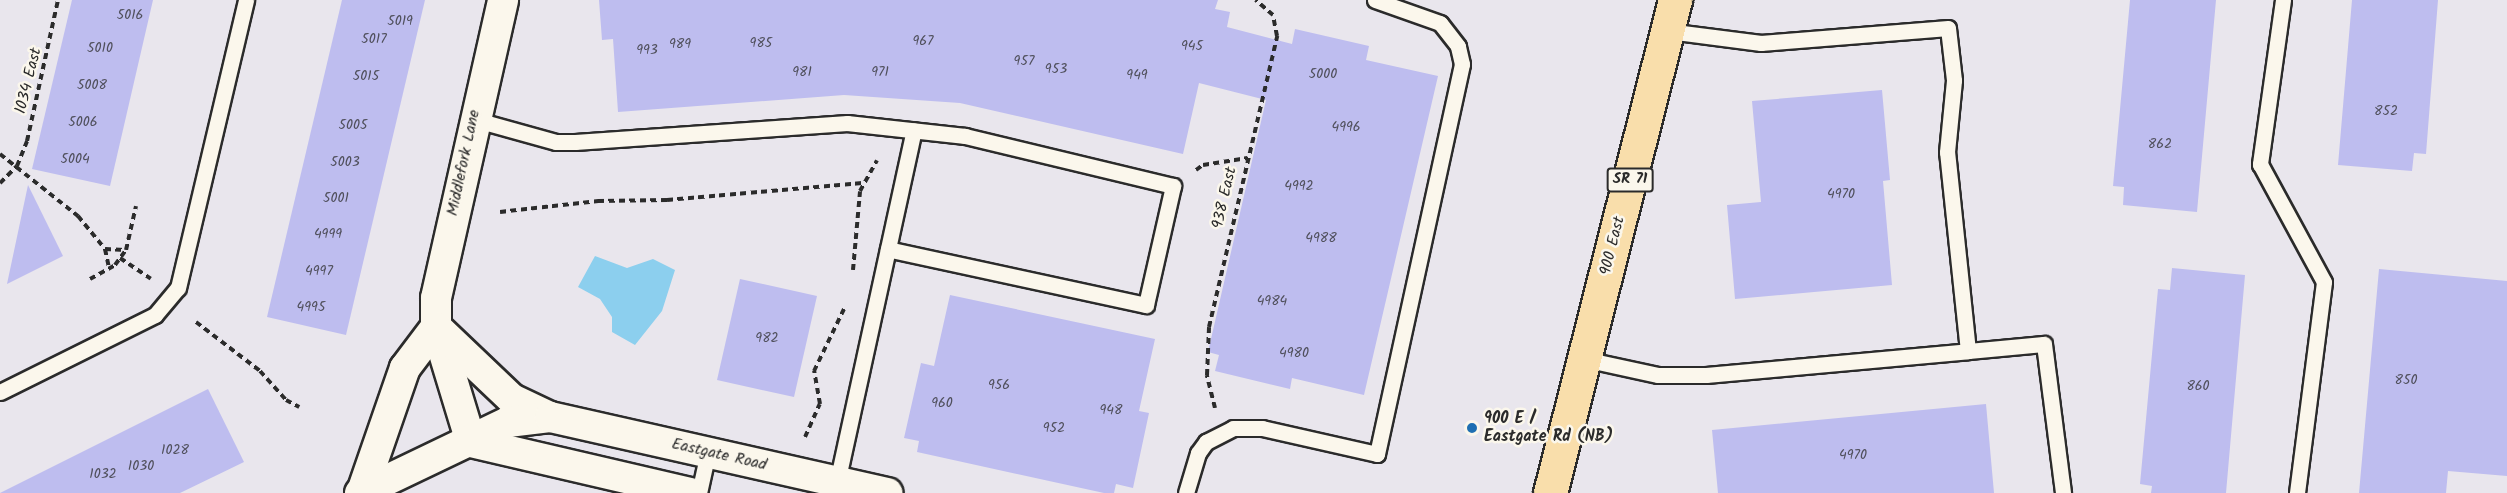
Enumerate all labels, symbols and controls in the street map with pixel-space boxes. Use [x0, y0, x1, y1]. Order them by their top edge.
house number: 5016 [117, 7, 143, 23]
house number: 5019 [387, 13, 413, 29]
house number: 5017 [361, 31, 387, 47]
house number: 967 [912, 33, 934, 49]
house number: 985 [750, 35, 772, 51]
house number: 989 [669, 36, 691, 52]
house number: 945 [1181, 38, 1203, 54]
house number: 5010 [87, 40, 113, 56]
house number: 993 [636, 42, 658, 58]
street label: 1034 East [12, 46, 46, 116]
house number: 957 [1014, 53, 1034, 69]
house number: 953 [1045, 61, 1067, 77]
house number: 981 [792, 64, 812, 80]
house number: 971 [871, 64, 889, 80]
house number: 5000 [1309, 66, 1337, 82]
house number: 949 [1126, 67, 1148, 83]
house number: 5015 [353, 68, 379, 84]
house number: 5008 [77, 77, 107, 93]
house number: 852 [2374, 103, 2398, 119]
street label: Middlefork Lane [443, 108, 485, 218]
house number: 5006 [68, 114, 98, 130]
house number: 5005 [338, 117, 368, 133]
house number: 4996 [1331, 119, 1361, 135]
house number: 862 [2148, 136, 2172, 152]
house number: 5004 [60, 151, 90, 167]
house number: 5003 [330, 154, 360, 170]
street label: 938 East [1209, 165, 1241, 231]
road number: SR 71 [1606, 168, 1654, 192]
house number: 4992 [1284, 178, 1314, 194]
house number: 4970 [1827, 186, 1855, 202]
house number: 5001 [323, 190, 349, 206]
street label: 900 East [1596, 215, 1630, 277]
house number: 4999 [314, 226, 342, 242]
house number: 4988 [1305, 230, 1337, 246]
house number: 4997 [305, 263, 333, 279]
house number: 4984 [1257, 293, 1287, 309]
house number: 4995 [297, 299, 325, 315]
house number: 982 [755, 330, 779, 346]
house number: 4980 [1279, 345, 1309, 361]
house number: 850 [2395, 372, 2417, 388]
house number: 956 [988, 377, 1010, 393]
house number: 860 [2186, 378, 2210, 394]
house number: 960 [931, 395, 953, 411]
house number: 948 [1100, 402, 1122, 418]
place label: 900 E / Eastgate Rd (NB) [1484, 409, 1613, 447]
house number: 952 [1043, 420, 1065, 436]
marker: 900 E / Eastgate Rd (NB) [1465, 421, 1479, 435]
street label: Eastgate Road [670, 435, 768, 475]
house number: 1028 [161, 442, 189, 458]
house number: 4970 [1839, 447, 1867, 463]
house number: 1030 [128, 458, 154, 474]
house number: 1032 [89, 466, 117, 482]

